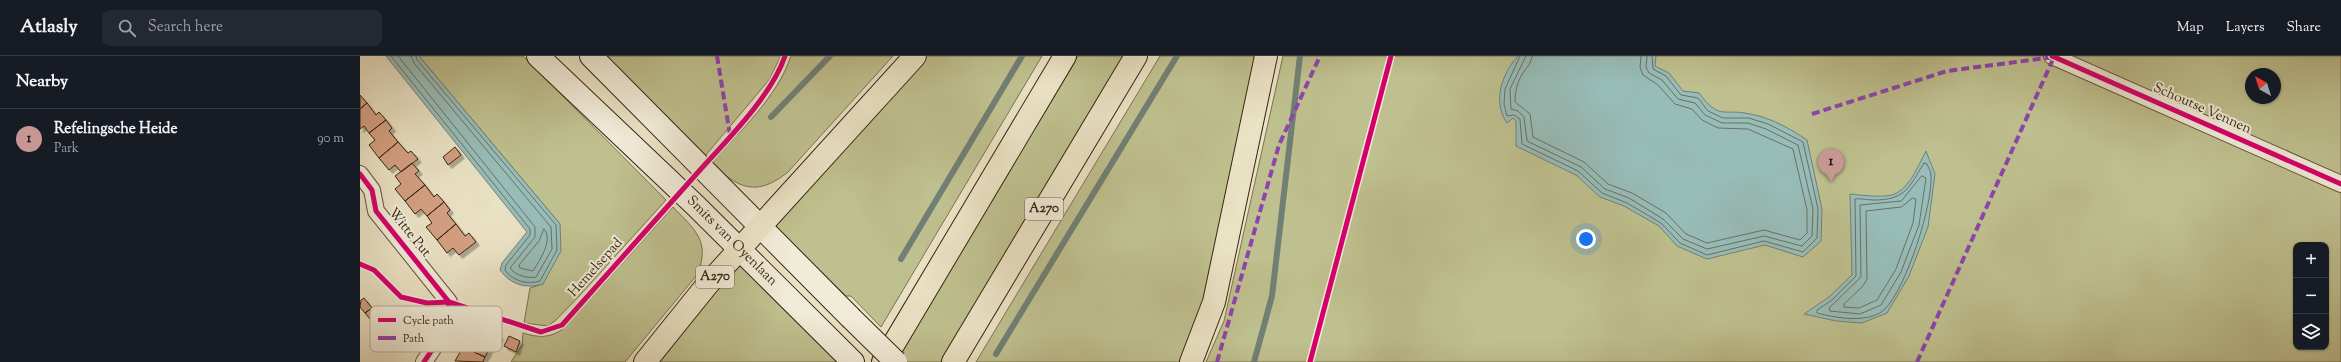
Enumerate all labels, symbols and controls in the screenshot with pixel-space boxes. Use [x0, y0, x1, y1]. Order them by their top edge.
search box [102, 10, 382, 46]
text: Atlasly [20, 14, 78, 41]
icon: search [116, 17, 138, 39]
text: Search here [148, 17, 223, 38]
text: Map [2177, 18, 2204, 38]
text: Layers [2226, 18, 2264, 38]
text: Share [2286, 18, 2321, 38]
north arrow [2245, 68, 2281, 104]
text: Nearby [16, 70, 68, 94]
street label: Schoutse Vennen [2150, 78, 2254, 140]
text: Refelingsche Heide [54, 119, 177, 140]
text: 1 [27, 130, 31, 148]
text: 90 m [317, 130, 344, 148]
text: Park [54, 140, 79, 158]
pin: 1 [1818, 149, 1844, 182]
street label: Smits van Oyenlaan [682, 192, 781, 291]
road number: A270 [1025, 198, 1063, 220]
street label: Witte Put [383, 204, 435, 262]
your location [1576, 229, 1596, 249]
street label: Hemelsepad [564, 234, 628, 302]
map controls [2293, 242, 2329, 350]
button: + [2293, 242, 2329, 278]
road number: A270 [696, 266, 734, 288]
button: − [2293, 278, 2329, 314]
legend [370, 306, 502, 352]
text: Cycle path [403, 313, 454, 329]
button: layers [2293, 314, 2329, 350]
text: Path [403, 331, 425, 347]

